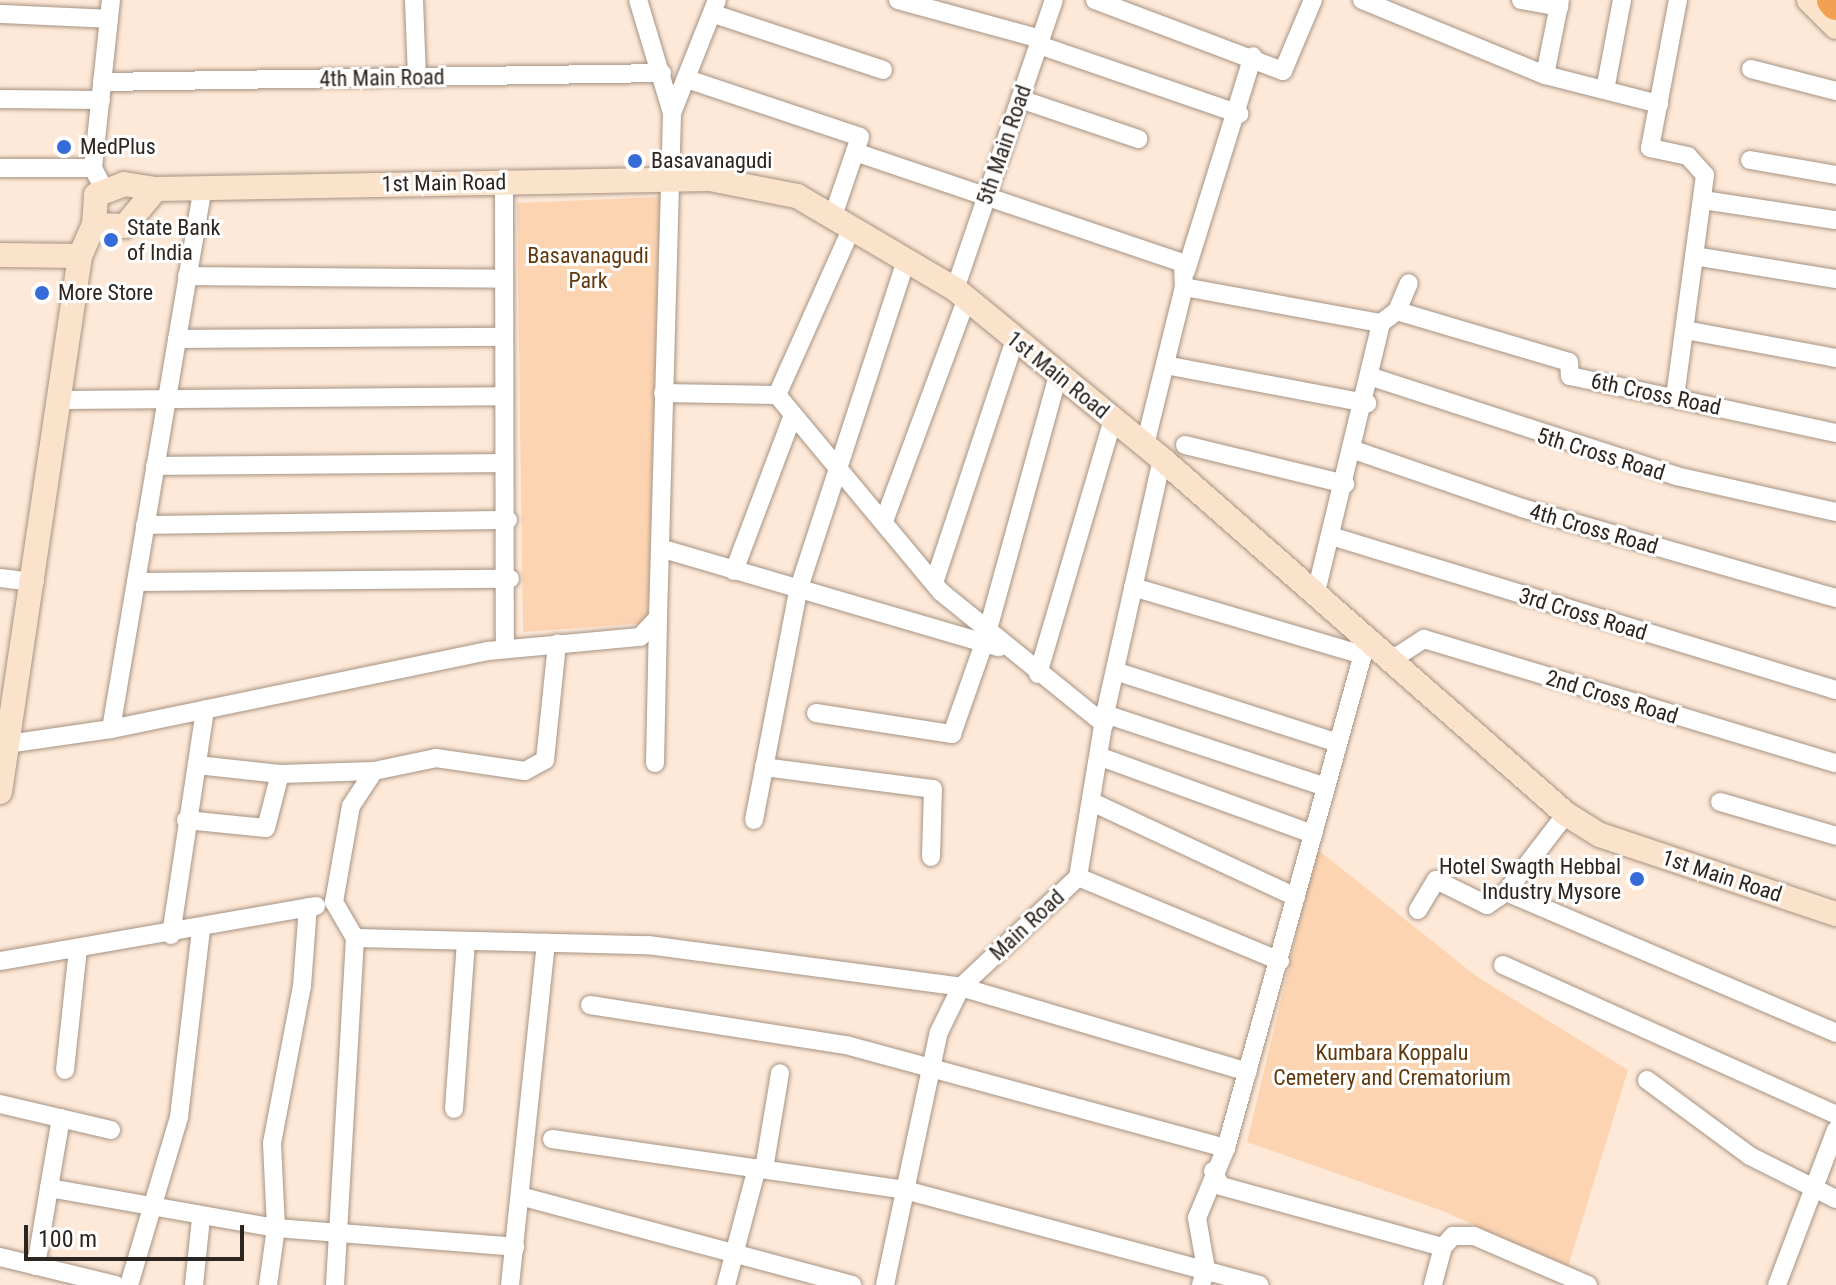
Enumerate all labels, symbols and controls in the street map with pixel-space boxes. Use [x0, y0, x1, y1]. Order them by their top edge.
street label: 4th Main Road [319, 64, 445, 92]
street label: 5th Main Road [971, 82, 1037, 208]
place label: MedPlus [80, 134, 156, 160]
marker: MedPlus [55, 138, 73, 156]
place label: Basavanagudi [651, 148, 772, 174]
marker: Basavanagudi [626, 152, 644, 170]
street label: 1st Main Road [382, 169, 506, 197]
place label: State Bank of India [127, 214, 220, 266]
marker: State Bank of India [102, 231, 120, 249]
park label: Basavanagudi Park [527, 242, 649, 294]
place label: More Store [58, 280, 153, 306]
marker: More Store [33, 284, 51, 302]
street label: 1st Main Road [1001, 326, 1115, 424]
street label: 6th Cross Road [1589, 367, 1723, 421]
street label: 5th Cross Road [1534, 422, 1668, 486]
street label: 4th Cross Road [1527, 498, 1661, 560]
street label: 3rd Cross Road [1516, 582, 1650, 646]
street label: 2nd Cross Road [1543, 664, 1681, 730]
street label: 1st Main Road [1659, 844, 1785, 908]
place label: Hotel Swagth Hebbal Industry Mysore [1439, 853, 1621, 904]
marker: Hotel Swagth Hebbal Industry Mysore [1628, 870, 1646, 888]
street label: Main Road [984, 884, 1070, 966]
park label: Kumbara Koppalu Cemetery and Crematorium [1273, 1039, 1511, 1090]
scale bar [28, 1209, 248, 1259]
text: 100 m [38, 1225, 97, 1253]

